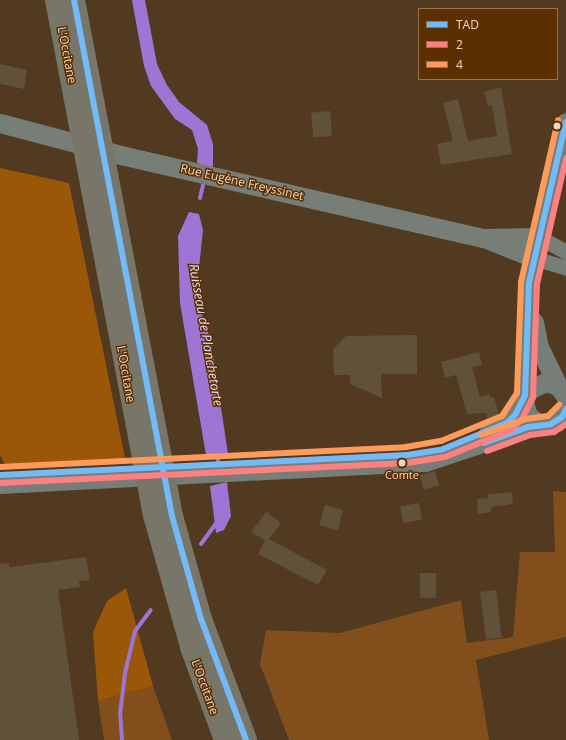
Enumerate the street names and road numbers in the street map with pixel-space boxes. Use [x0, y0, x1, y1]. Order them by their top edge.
street label: L'Occitane [54, 25, 80, 85]
street label: Rue Eugène Freyssinet [179, 161, 305, 203]
street label: L'Occitane [114, 344, 138, 404]
street label: L'Occitane [188, 657, 222, 717]

